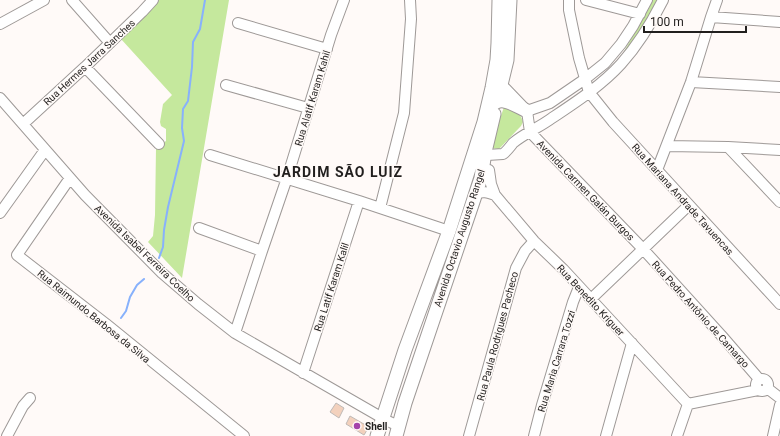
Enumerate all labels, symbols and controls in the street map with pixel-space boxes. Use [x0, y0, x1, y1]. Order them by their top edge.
scale bar [644, 8, 746, 34]
text: 100 m [650, 15, 684, 29]
street label: Rua Hermes Jarra Sanches [41, 17, 137, 108]
street label: Rua Alatif Karam Kahil [293, 49, 332, 147]
street label: Avenida Carmen Galán Burgos [535, 138, 636, 243]
street label: Rua Mariana Andrade Tavuencas [630, 141, 735, 257]
district label: JARDIM SÃO LUIZ [273, 163, 403, 180]
street label: Avenida Octavio Augusto Rangel [432, 168, 487, 308]
street label: Avenida Isabel Ferreira Coelho [92, 203, 197, 304]
street label: Rua Latif Karam Kalil [312, 241, 351, 333]
street label: Rua Pedro Antônio de Camargo [650, 259, 752, 370]
street label: Rua Benedito Kriguer [555, 262, 627, 339]
street label: Rua Raimundo Barbosa da Silva [35, 268, 152, 365]
street label: Rua Paula Rodrigues Pacheco [475, 270, 520, 402]
street label: Rua Maria Carrara Tozzi [536, 309, 577, 413]
marker: Shell [352, 421, 362, 431]
place label: Shell [365, 421, 388, 432]

